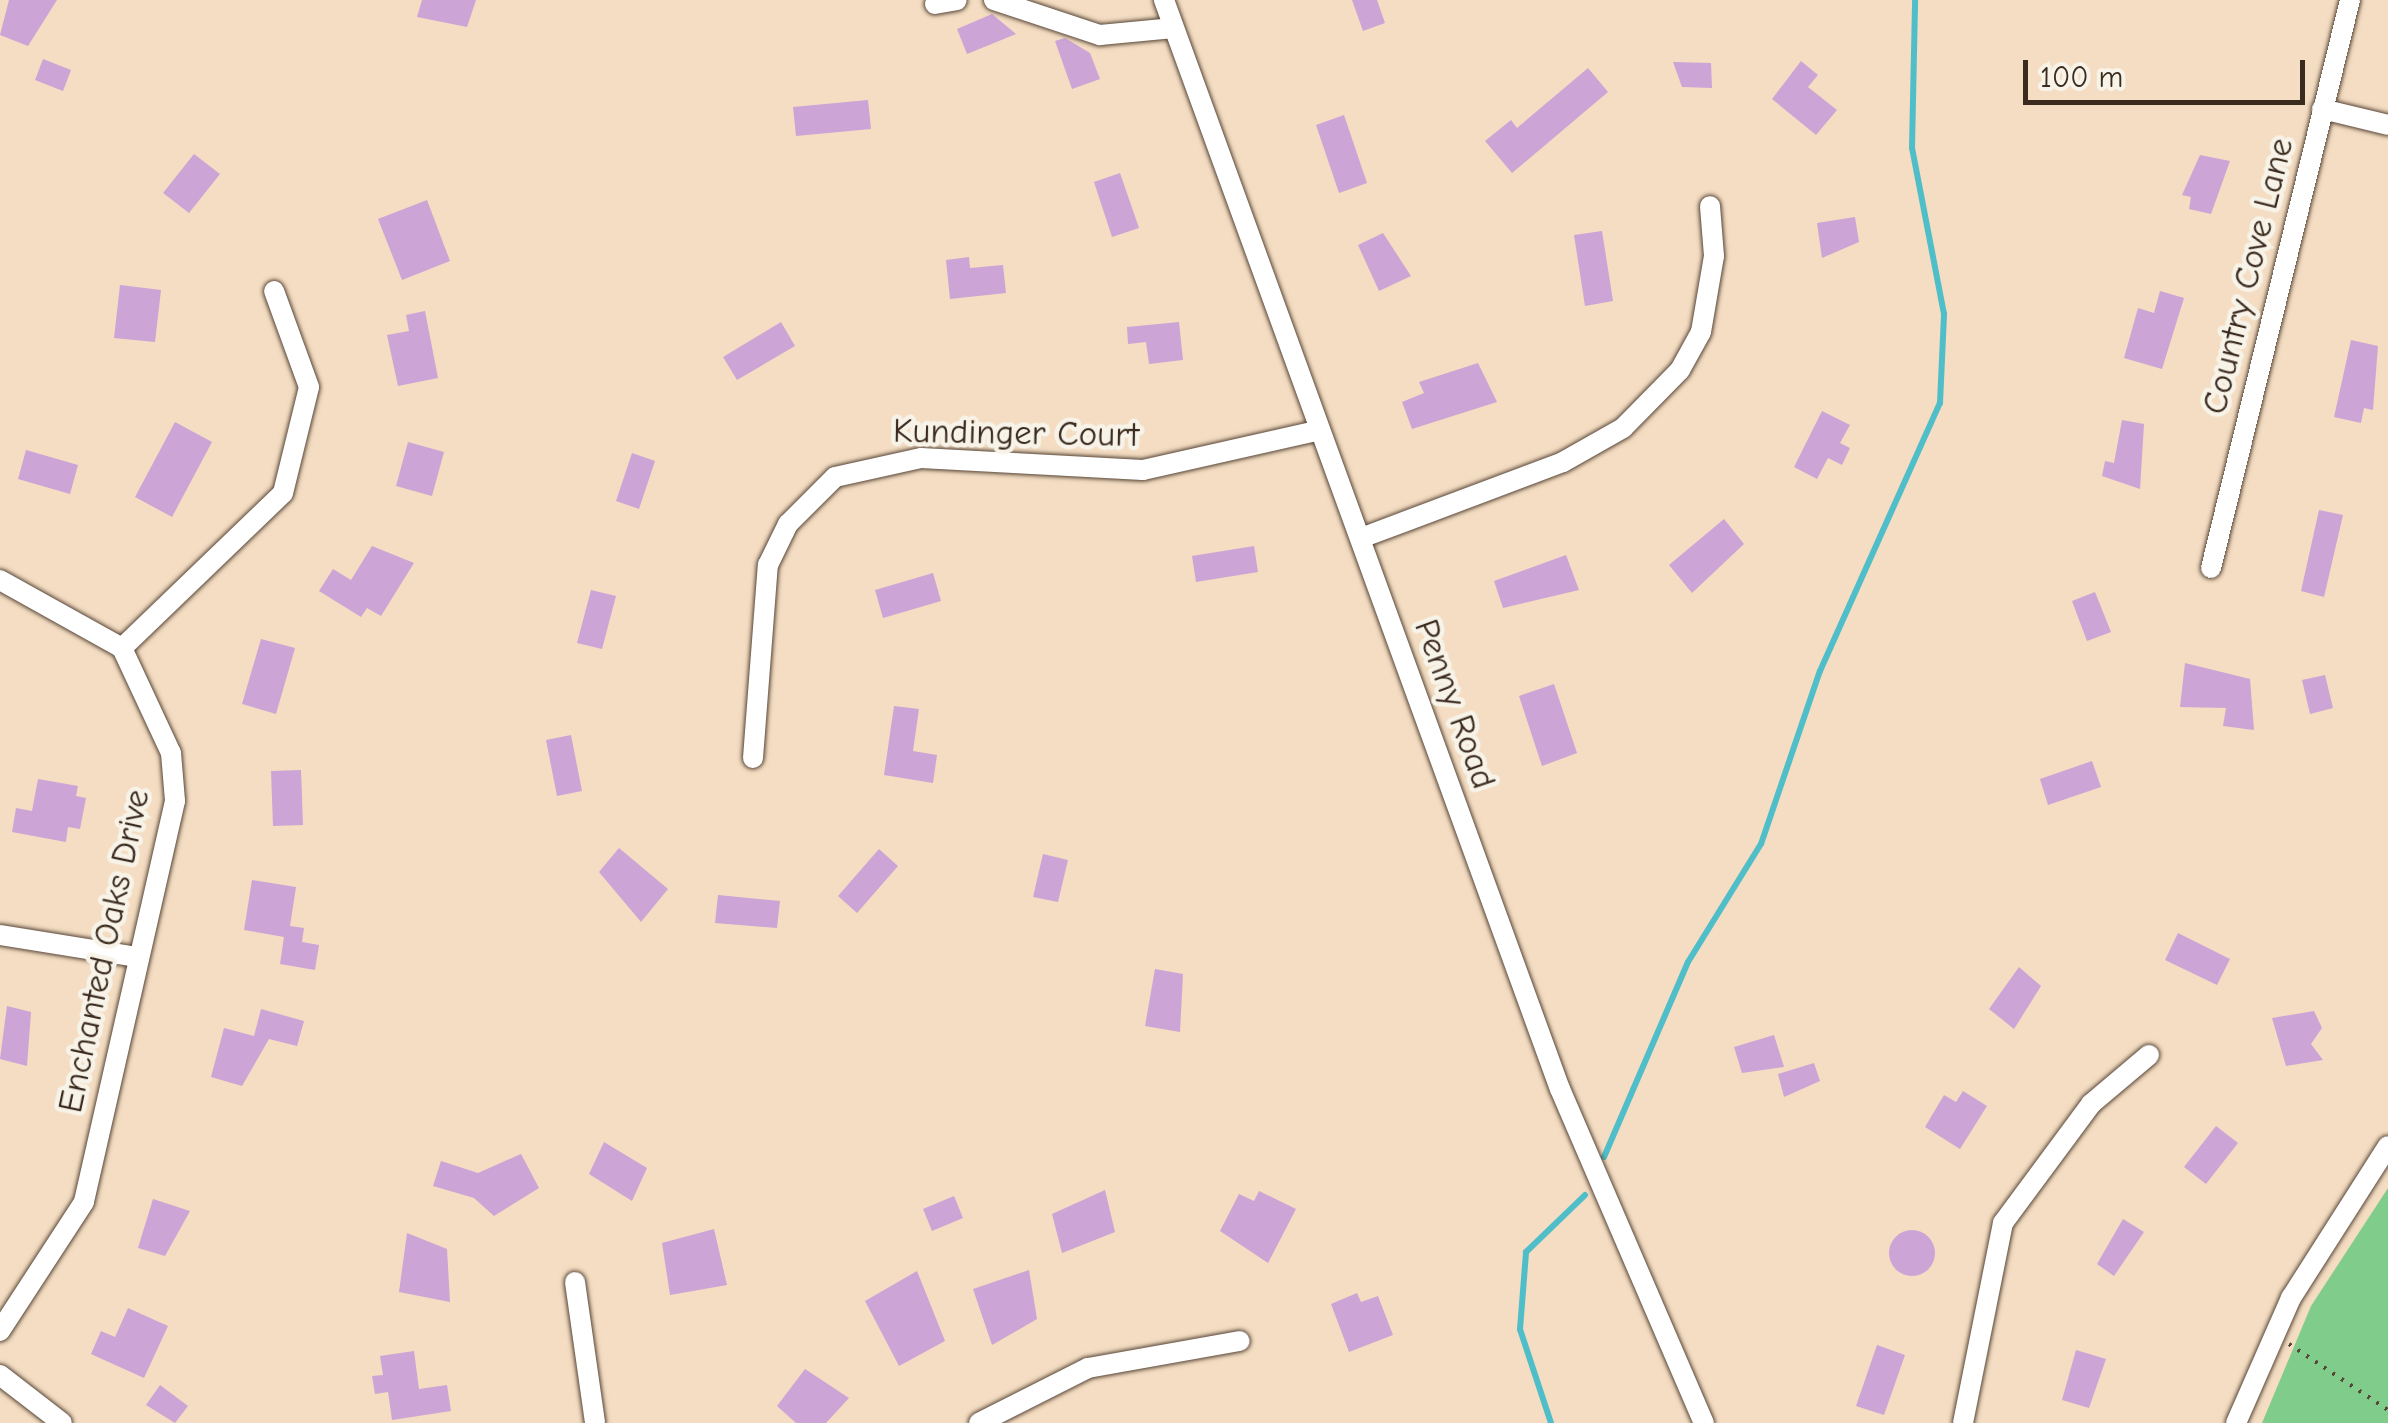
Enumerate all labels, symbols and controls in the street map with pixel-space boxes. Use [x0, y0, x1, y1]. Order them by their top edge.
scale bar [2028, 40, 2310, 102]
text: 100 m [2040, 60, 2123, 95]
street label: Country Cove Lane [2193, 134, 2303, 418]
street label: Kundinger Court [893, 410, 1139, 456]
street label: Penny Road [1405, 614, 1505, 794]
street label: Enchanted Oaks Drive [49, 786, 159, 1116]

